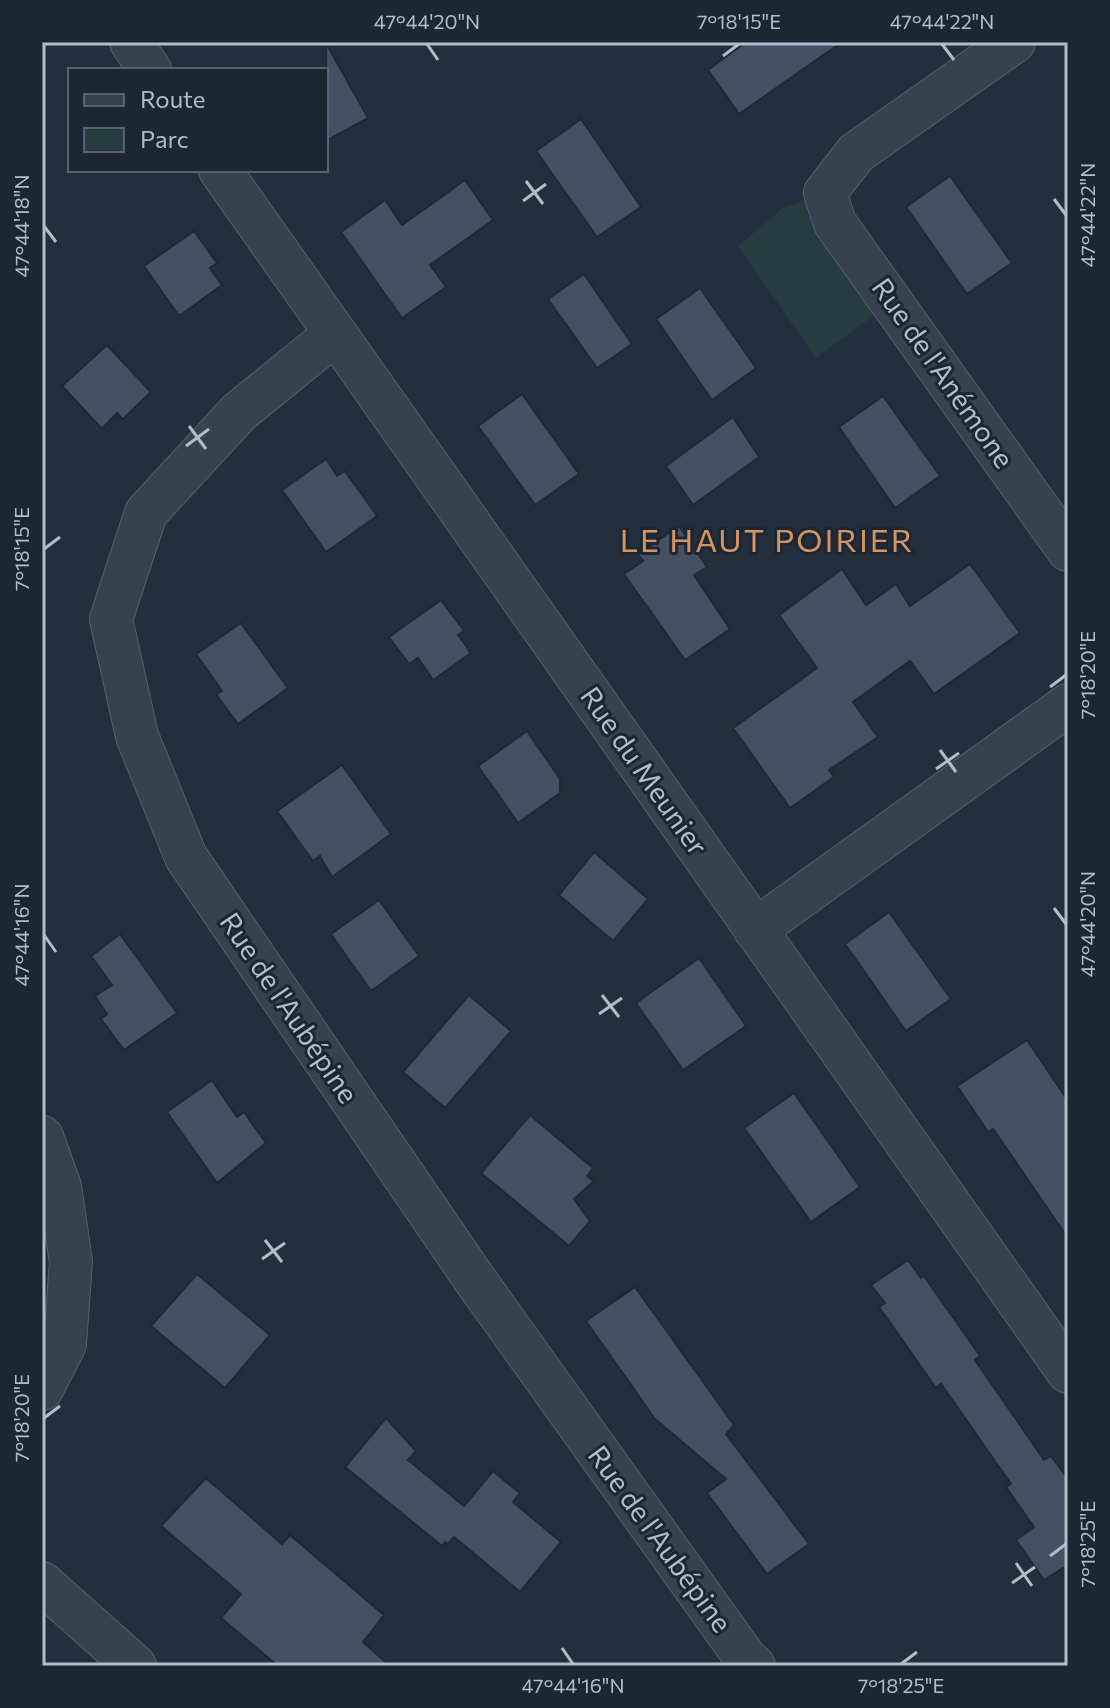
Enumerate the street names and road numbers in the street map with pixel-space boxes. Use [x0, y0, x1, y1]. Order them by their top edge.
street label: Rue de l'Anémone [866, 271, 1022, 474]
street label: Rue du Meunier [574, 680, 715, 861]
street label: Rue de l'Aubépine [214, 906, 366, 1109]
street label: Rue de l'Aubépine [582, 1438, 740, 1638]

